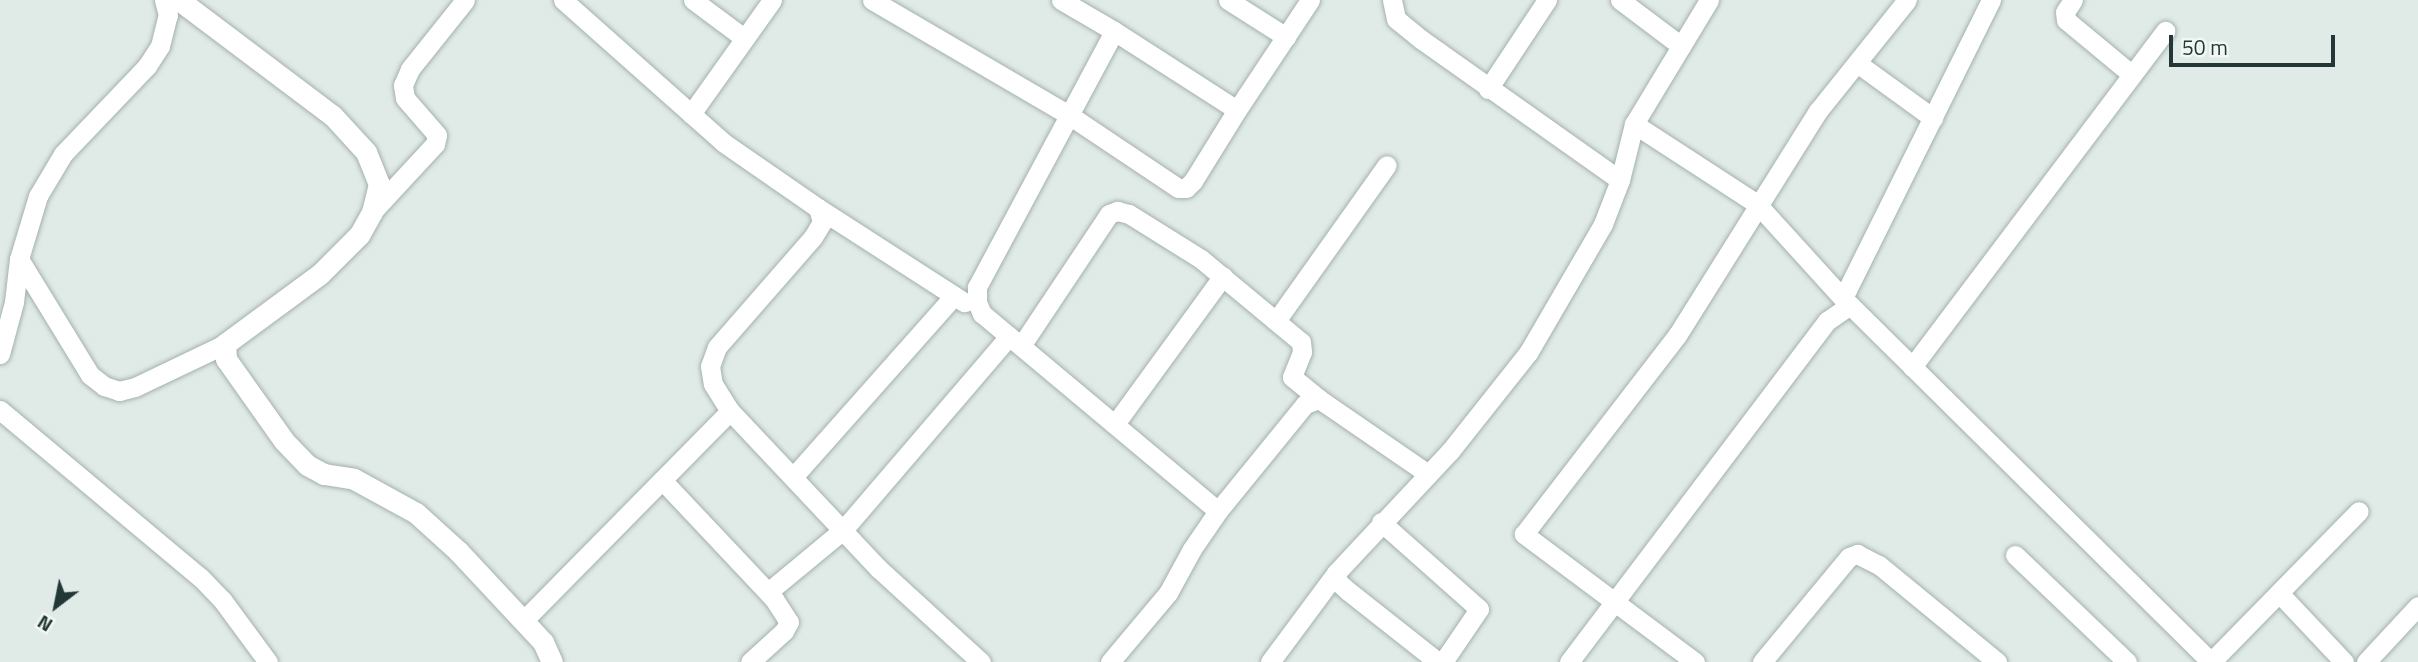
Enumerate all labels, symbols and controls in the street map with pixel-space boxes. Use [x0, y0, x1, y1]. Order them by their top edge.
scale bar [2173, 21, 2339, 65]
text: 50 m [2182, 31, 2228, 63]
north arrow [21, 571, 91, 641]
text: N [31, 608, 58, 640]

